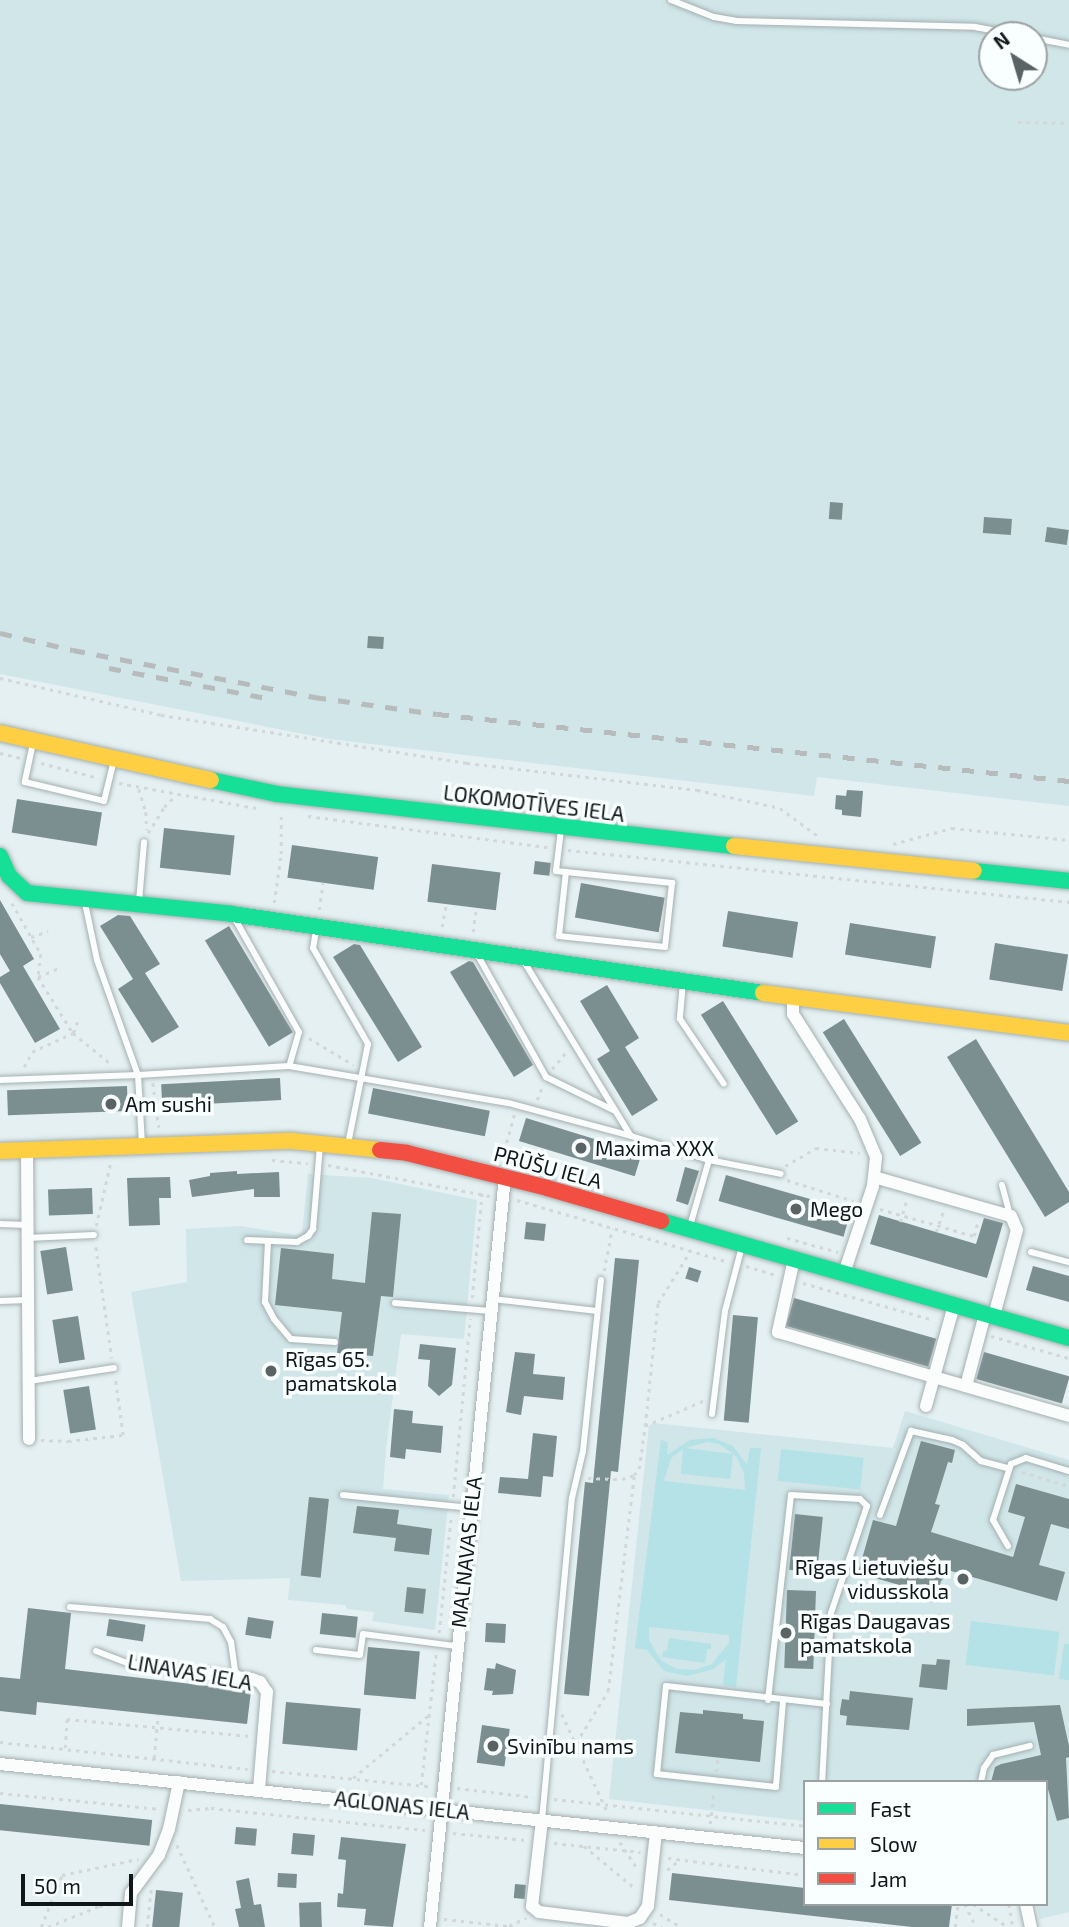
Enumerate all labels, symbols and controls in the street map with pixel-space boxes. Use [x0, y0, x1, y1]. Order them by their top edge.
north arrow [978, 21, 1048, 91]
text: N [989, 27, 1014, 54]
street label: LOKOMOTĪVES IELA [442, 779, 626, 827]
place label: Am sushi [125, 1091, 212, 1117]
marker: Am sushi [103, 1096, 119, 1112]
place label: Maxima XXX [595, 1135, 714, 1161]
street label: PRŪŠU IELA [491, 1140, 605, 1194]
marker: Maxima XXX [573, 1140, 589, 1156]
place label: Mego [810, 1196, 863, 1222]
marker: Mego [788, 1201, 804, 1217]
place label: Rīgas 65. pamatskola [285, 1346, 397, 1396]
marker: Rīgas 65. pamatskola [263, 1363, 279, 1379]
street label: MALNAVAS IELA [446, 1475, 486, 1629]
place label: Rīgas Lietuviešu vidusskola [795, 1554, 949, 1604]
marker: Rīgas Lietuviešu vidusskola [955, 1571, 971, 1587]
place label: Rīgas Daugavas pamatskola [800, 1608, 951, 1658]
marker: Rīgas Daugavas pamatskola [778, 1625, 794, 1641]
street label: LINAVAS IELA [126, 1649, 254, 1695]
place label: Svinību nams [507, 1733, 634, 1759]
marker: Svinību nams [485, 1738, 501, 1754]
legend [803, 1780, 1048, 1906]
street label: AGLONAS IELA [333, 1785, 471, 1825]
text: Fast [870, 1796, 911, 1821]
text: Slow [870, 1831, 917, 1856]
scale bar [24, 1860, 136, 1904]
text: Jam [870, 1866, 907, 1891]
text: 50 m [34, 1873, 81, 1898]

